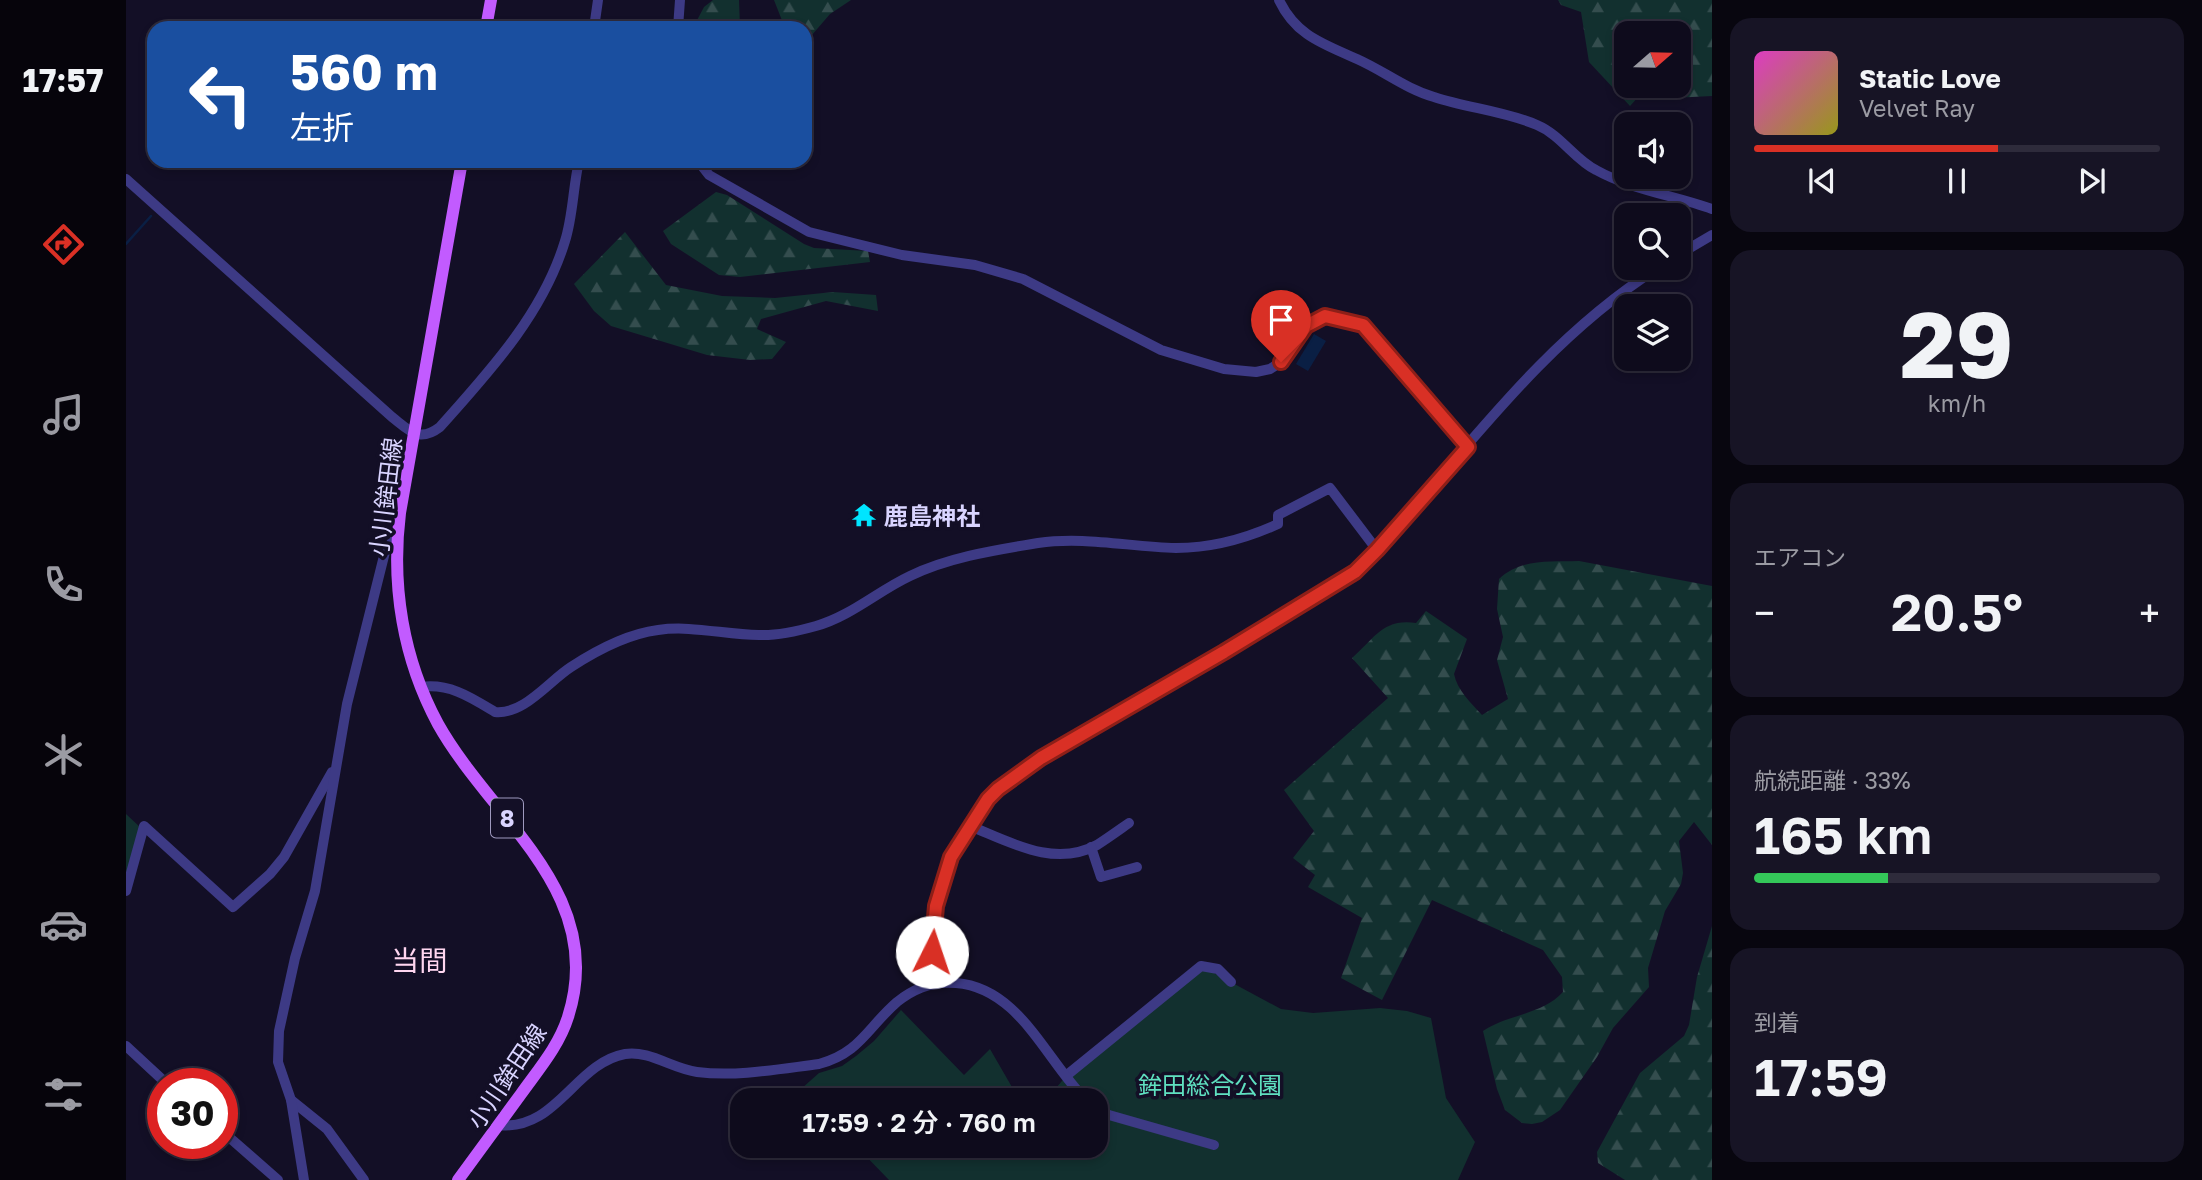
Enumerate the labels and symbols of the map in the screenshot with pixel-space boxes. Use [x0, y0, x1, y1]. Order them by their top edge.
north arrow [1614, 21, 1690, 98]
pin [1251, 290, 1311, 362]
street label: 小川鉾田線 [363, 436, 407, 558]
temple icon: 鹿島神社 [850, 501, 878, 529]
place label: 鹿島神社 [884, 501, 980, 530]
road number: 8 [491, 798, 523, 838]
position arrow [895, 915, 969, 989]
district label: 当間 [391, 944, 447, 977]
street label: 小川鉾田線 [460, 1018, 552, 1134]
speed limit sign: 30 [147, 1068, 238, 1159]
park label: 鉾田総合公園 [1138, 1070, 1282, 1099]

